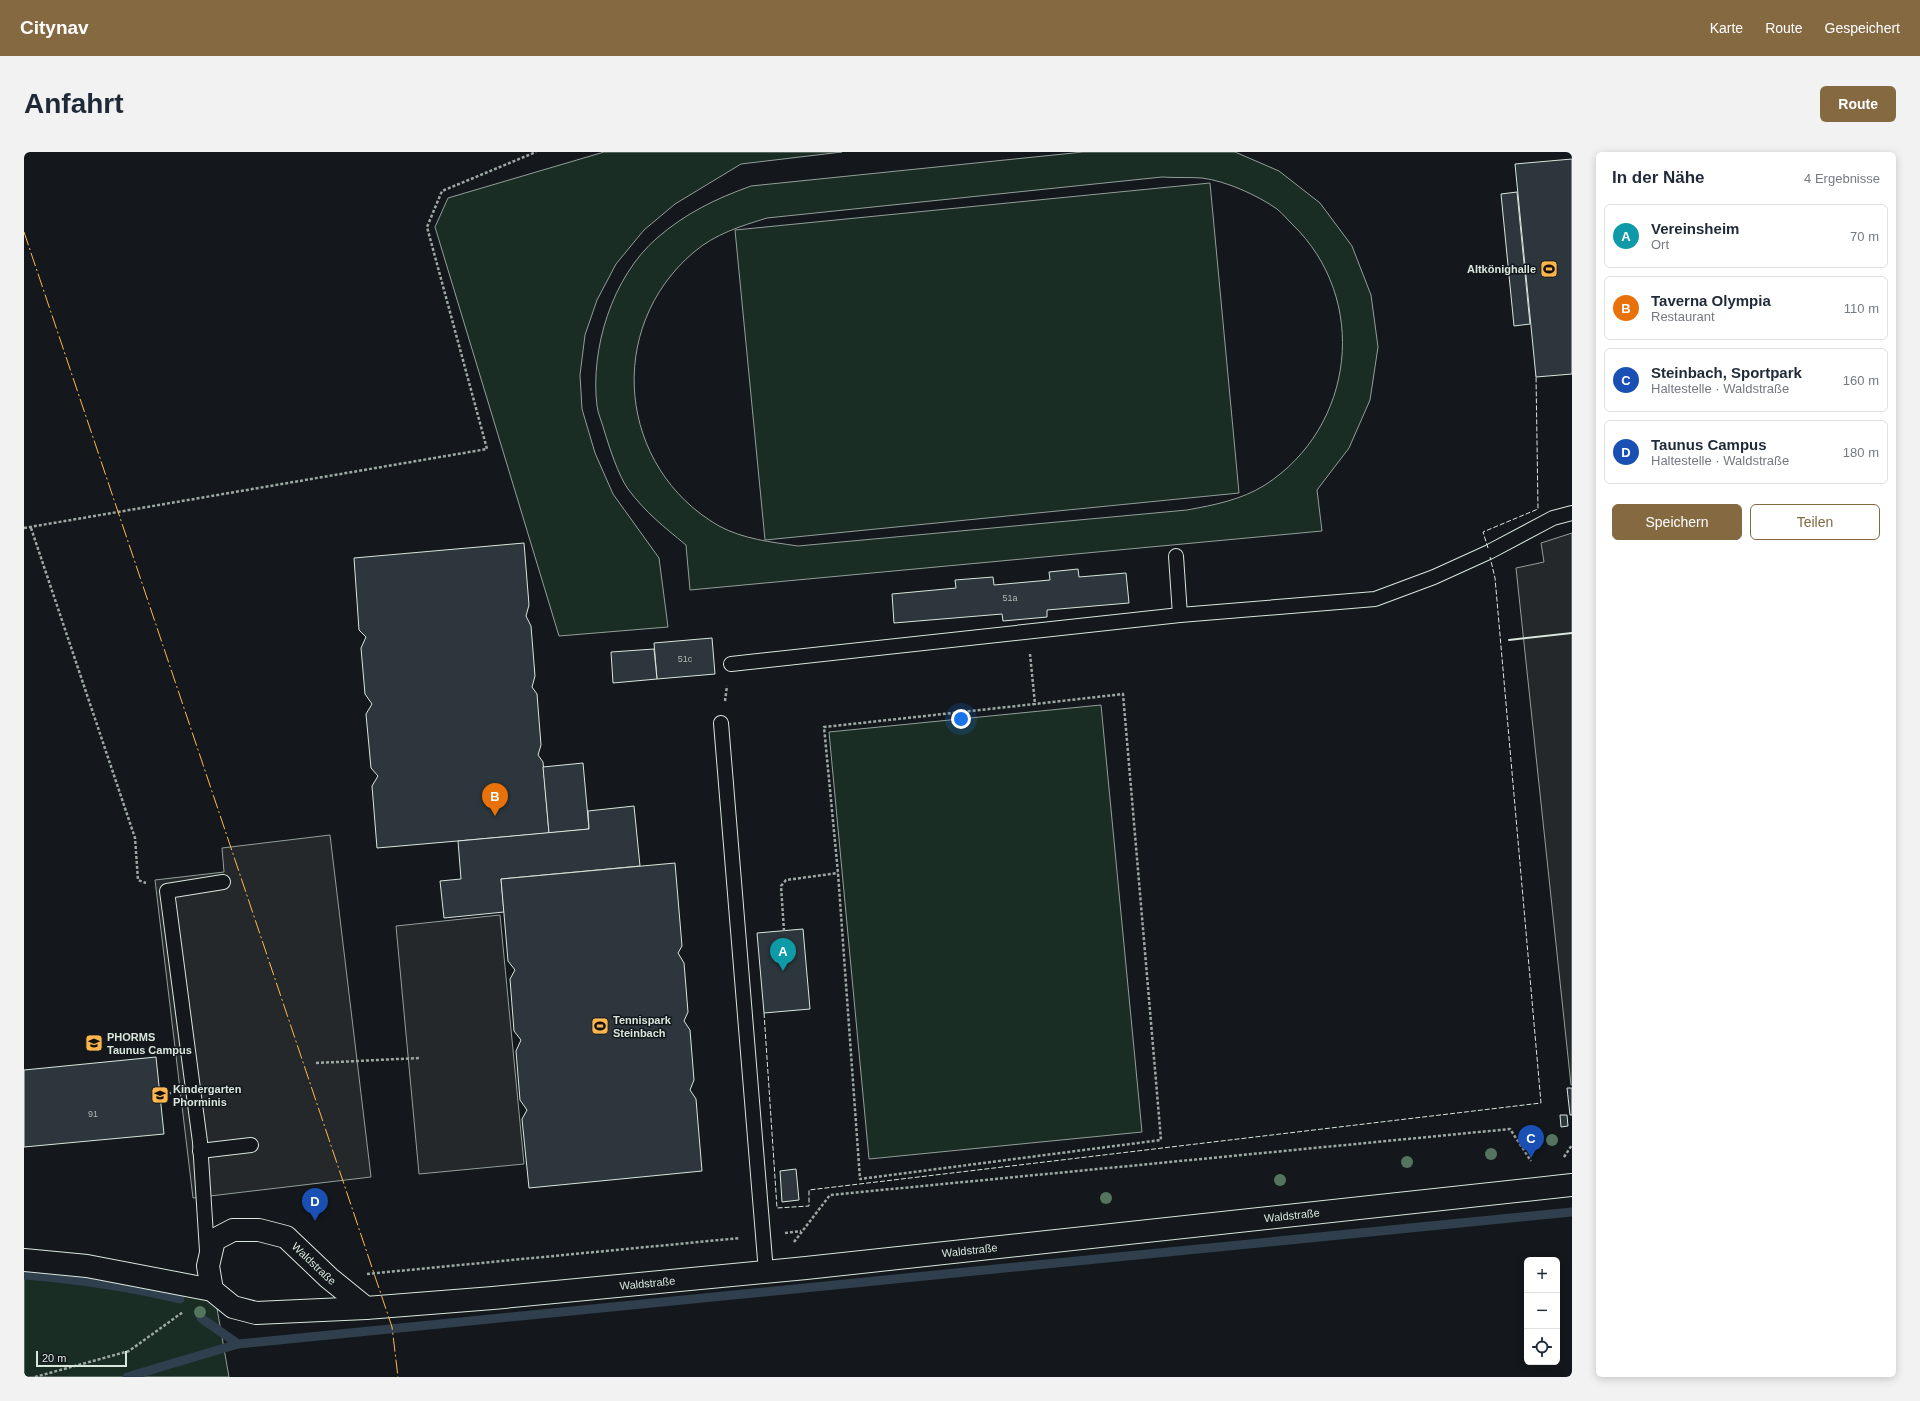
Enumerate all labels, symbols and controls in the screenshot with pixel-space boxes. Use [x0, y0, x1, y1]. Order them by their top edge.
text: Citynav [20, 17, 89, 38]
text: Karte [1710, 20, 1743, 36]
text: Route [1765, 20, 1803, 36]
text: Gespeichert [1825, 20, 1900, 36]
button: Route [1820, 86, 1896, 122]
text: Anfahrt [24, 88, 124, 119]
text: In der Nähe [1612, 168, 1705, 187]
text: 4 Ergebnisse [1804, 171, 1880, 186]
text: Vereinsheim [1651, 220, 1739, 237]
text: A [1621, 229, 1631, 244]
text: 70 m [1850, 229, 1879, 244]
text: Ort [1651, 237, 1669, 252]
sports icon: Altkönighalle [1539, 259, 1559, 279]
place label: Altkönighalle [1467, 263, 1536, 275]
text: Taverna Olympia [1651, 292, 1771, 309]
text: B [1621, 301, 1631, 316]
text: 110 m [1844, 301, 1879, 316]
text: Restaurant [1651, 309, 1715, 324]
text: Steinbach, Sportpark [1651, 364, 1802, 381]
text: C [1621, 373, 1631, 388]
text: 160 m [1843, 373, 1879, 388]
text: Haltestelle · Waldstraße [1651, 381, 1789, 396]
text: Taunus Campus [1651, 436, 1767, 453]
text: D [1621, 445, 1631, 460]
text: 180 m [1843, 445, 1879, 460]
text: Haltestelle · Waldstraße [1651, 453, 1789, 468]
button: Speichern [1612, 504, 1742, 540]
button: Teilen [1750, 504, 1880, 540]
house number: 51a [1002, 593, 1018, 603]
house number: 51c [678, 654, 693, 664]
your location [951, 709, 971, 729]
pin: B [482, 783, 508, 816]
pin: A [770, 938, 796, 971]
place label: Tennispark Steinbach [613, 1014, 672, 1039]
sports icon: Tennispark Steinbach [590, 1016, 610, 1036]
place label: PHORMS Taunus Campus [107, 1031, 192, 1056]
school or university icon: PHORMS Taunus Campus [84, 1033, 104, 1053]
place label: Kindergarten Phorminis [173, 1083, 242, 1108]
school or university icon: Kindergarten Phorminis [150, 1085, 170, 1105]
house number: 91 [88, 1109, 98, 1119]
pin: C [1518, 1125, 1544, 1158]
pin: D [302, 1188, 328, 1221]
street label: Waldstraße [1263, 1206, 1320, 1224]
street label: Waldstraße [290, 1240, 338, 1287]
street label: Waldstraße [941, 1241, 998, 1259]
map controls [1524, 1257, 1560, 1365]
button: + [1524, 1257, 1560, 1293]
street label: Waldstraße [619, 1275, 676, 1292]
button: − [1524, 1293, 1560, 1329]
button: locate [1524, 1329, 1560, 1365]
scale bar [36, 1349, 127, 1368]
text: 20 m [42, 1352, 66, 1364]

